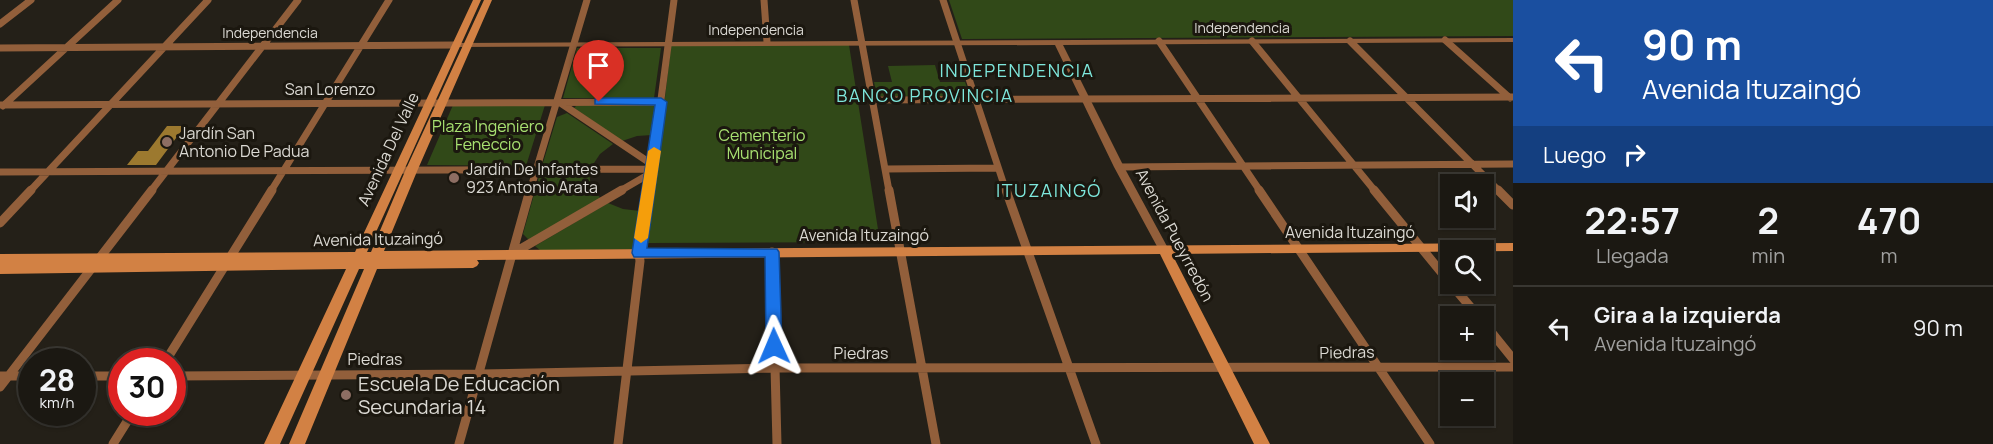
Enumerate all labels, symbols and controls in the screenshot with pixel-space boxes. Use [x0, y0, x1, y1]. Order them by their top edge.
text: 90 m [1642, 15, 1742, 73]
street label: Independencia [1194, 18, 1290, 37]
street label: Independencia [708, 20, 804, 39]
street label: Independencia [222, 23, 318, 42]
icon: left [1543, 24, 1621, 102]
pin [573, 40, 624, 102]
icon: arrive [582, 49, 615, 82]
district label: INDEPENDENCIA [940, 58, 1094, 82]
text: Avenida Ituzaingó [1642, 70, 1861, 107]
street label: San Lorenzo [285, 78, 375, 100]
district label: BANCO PROVINCIA [836, 83, 1014, 107]
street label: Avenida Del Valle [352, 89, 424, 209]
park label: Plaza Ingeniero Feneccio [432, 115, 544, 155]
place label: Jardín San Antonio De Padua [179, 122, 309, 162]
park label: Cementerio Municipal [718, 124, 806, 164]
marker: Jardín San Antonio De Padua [160, 135, 174, 149]
icon: right [1618, 138, 1651, 171]
text: Luego [1543, 140, 1606, 170]
place label: Jardín De Infantes 923 Antonio Arata [466, 158, 598, 198]
street label: Avenida Pueyrredón [1131, 165, 1219, 305]
marker: Jardín De Infantes 923 Antonio Arata [447, 171, 461, 185]
map controls [1440, 174, 1494, 426]
button: sound [1440, 174, 1494, 228]
district label: ITUZAINGÓ [996, 178, 1102, 202]
text: 22:57 [1585, 196, 1680, 245]
text: 2 [1758, 196, 1779, 245]
text: 470 [1857, 196, 1921, 245]
street label: Avenida Ituzaingó [1285, 221, 1415, 243]
street label: Avenida Ituzaingó [799, 224, 929, 246]
street label: Avenida Ituzaingó [313, 227, 443, 251]
button: search [1440, 240, 1494, 294]
text: Llegada [1596, 242, 1669, 269]
text: min [1752, 242, 1785, 269]
text: m [1881, 242, 1898, 269]
text: Gira a la izquierda [1594, 300, 1781, 330]
button: + [1440, 306, 1494, 360]
icon: left [1543, 312, 1576, 345]
text: 90 m [1913, 313, 1963, 343]
position arrow [742, 314, 806, 378]
text: Avenida Ituzaingó [1594, 330, 1756, 357]
street label: Piedras [1319, 341, 1375, 363]
street label: Piedras [834, 342, 888, 364]
speed limit sign: 30 [108, 348, 186, 426]
street label: Piedras [348, 348, 402, 370]
text: 28 [39, 359, 75, 400]
place label: Escuela De Educación Secundaria 14 [358, 370, 560, 420]
button: − [1440, 372, 1494, 426]
marker: Escuela De Educación Secundaria 14 [339, 388, 353, 402]
text: km/h [40, 392, 74, 413]

